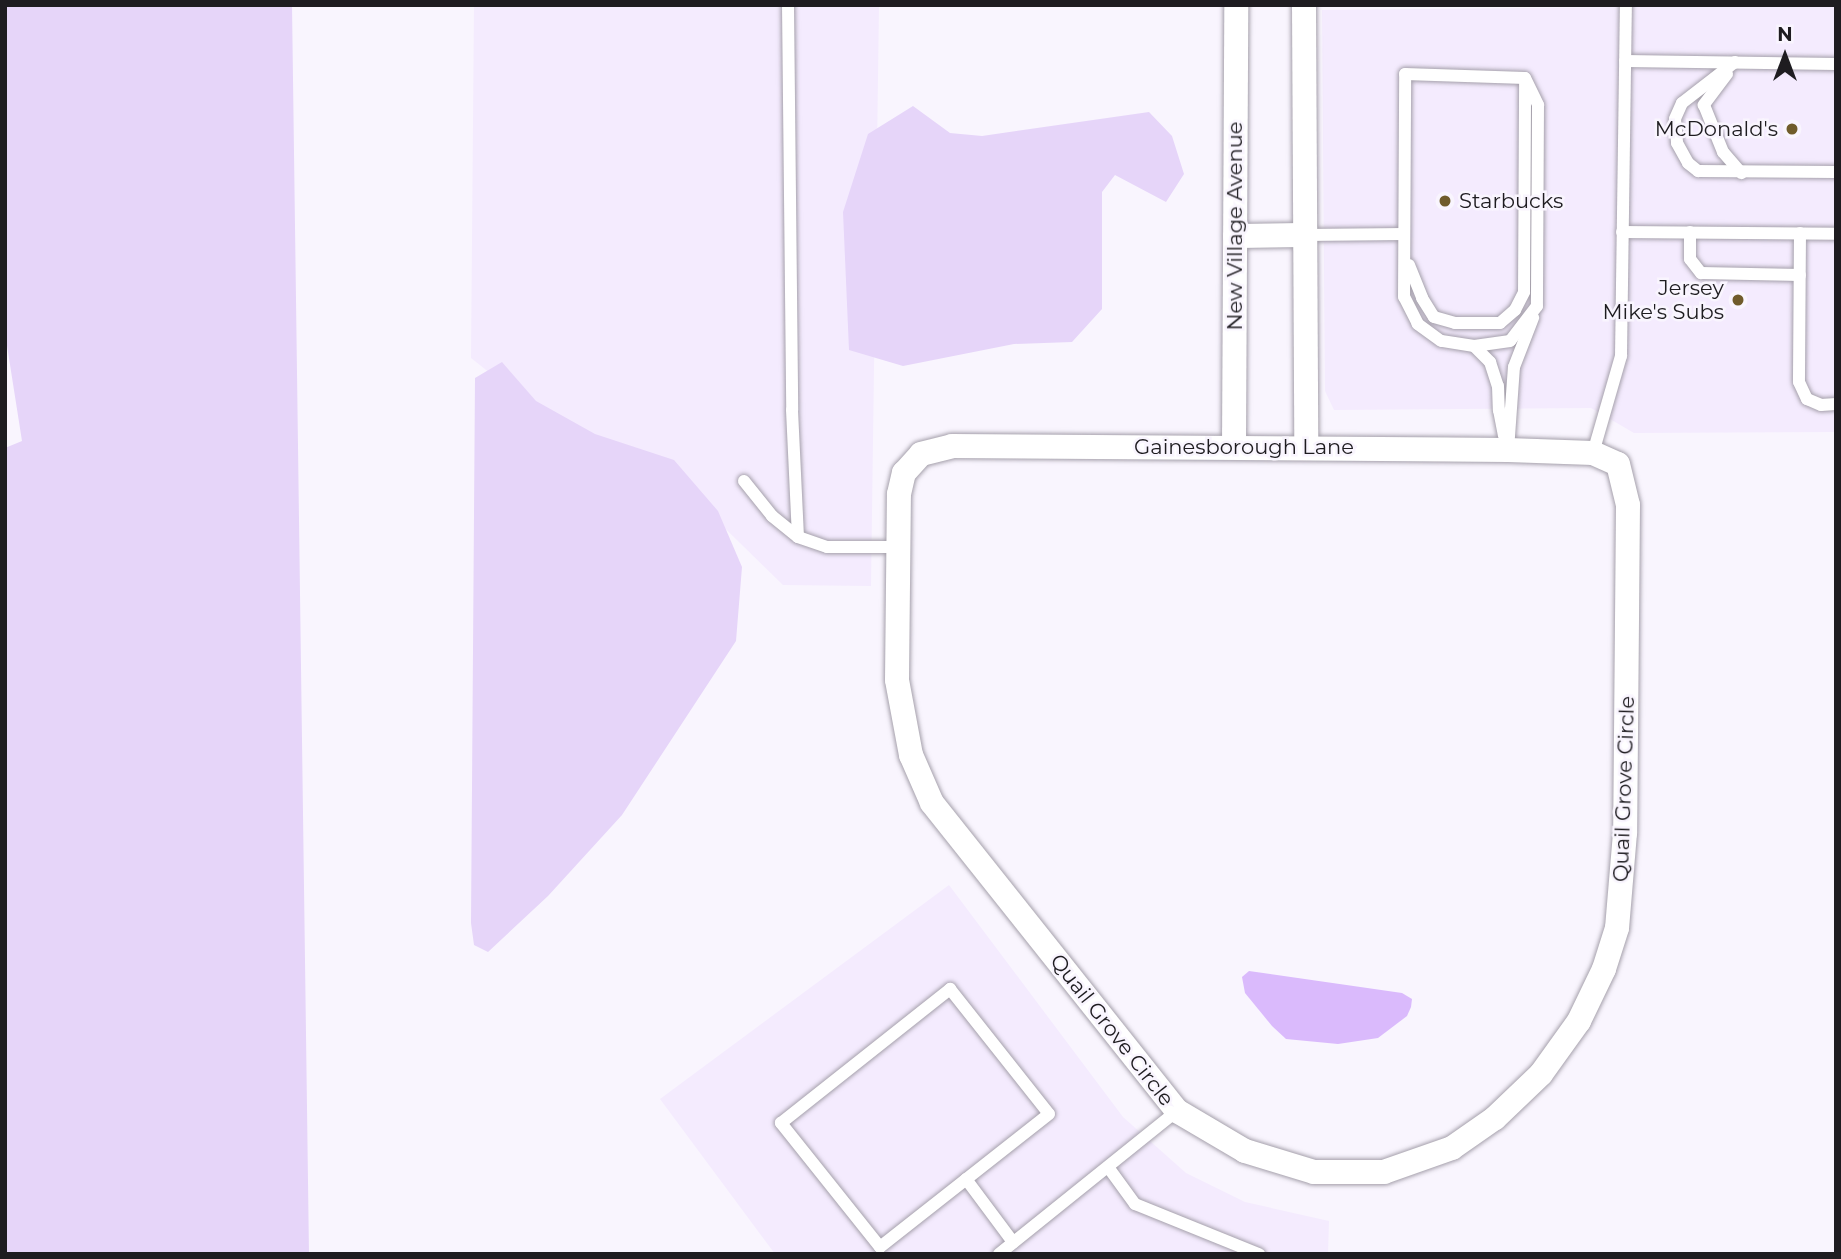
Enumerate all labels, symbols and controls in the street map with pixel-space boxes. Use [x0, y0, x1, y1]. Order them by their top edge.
north arrow [1750, 21, 1820, 91]
text: N [1777, 23, 1793, 46]
place label: McDonald's [1655, 116, 1778, 142]
marker: McDonald's [1784, 121, 1800, 137]
street label: New Village Avenue [1222, 122, 1248, 330]
place label: Starbucks [1459, 188, 1563, 214]
marker: Starbucks [1437, 193, 1453, 209]
place label: Jersey Mike's Subs [1603, 275, 1724, 325]
marker: Jersey Mike's Subs [1730, 292, 1746, 308]
street label: Gainesborough Lane [1134, 434, 1354, 460]
street label: Quail Grove Circle [1608, 696, 1640, 882]
street label: Quail Grove Circle [1045, 949, 1179, 1111]

